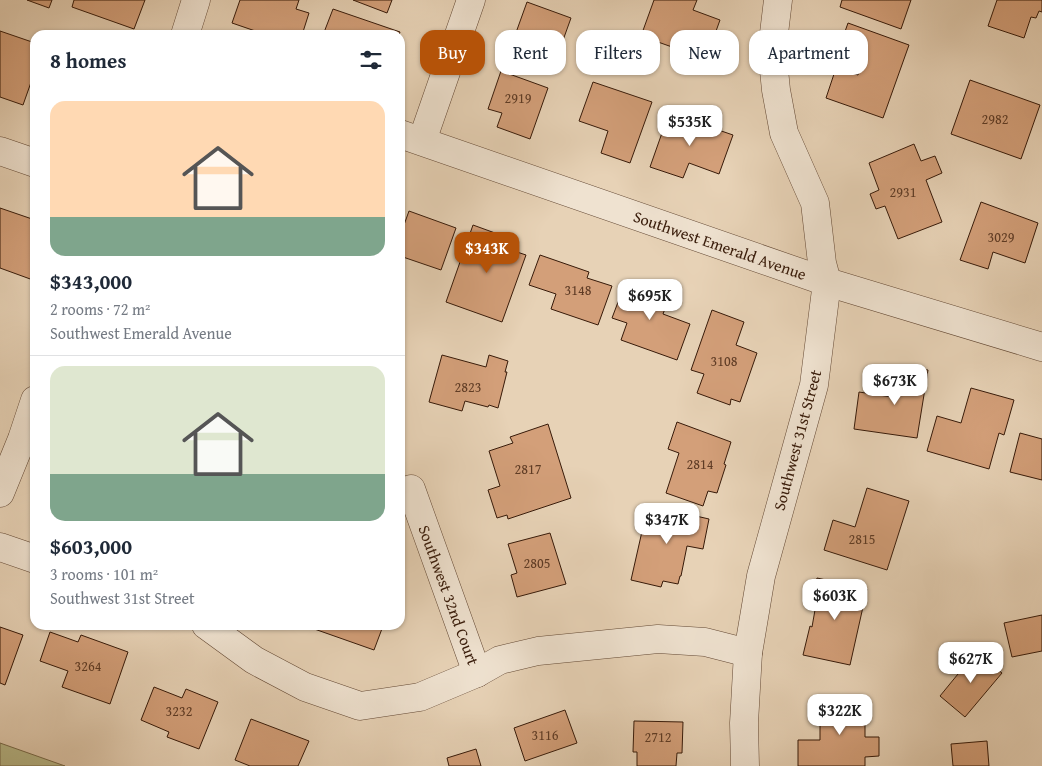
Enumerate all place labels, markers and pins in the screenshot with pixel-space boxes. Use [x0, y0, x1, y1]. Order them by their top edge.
pin: $535K [655, 104, 725, 147]
pin: $343K [452, 232, 522, 274]
pin: $695K [615, 278, 685, 321]
pin: $673K [860, 364, 930, 406]
pin: $347K [632, 502, 702, 545]
pin: $603K [800, 578, 870, 621]
pin: $627K [936, 642, 1006, 684]
pin: $322K [805, 694, 875, 736]

